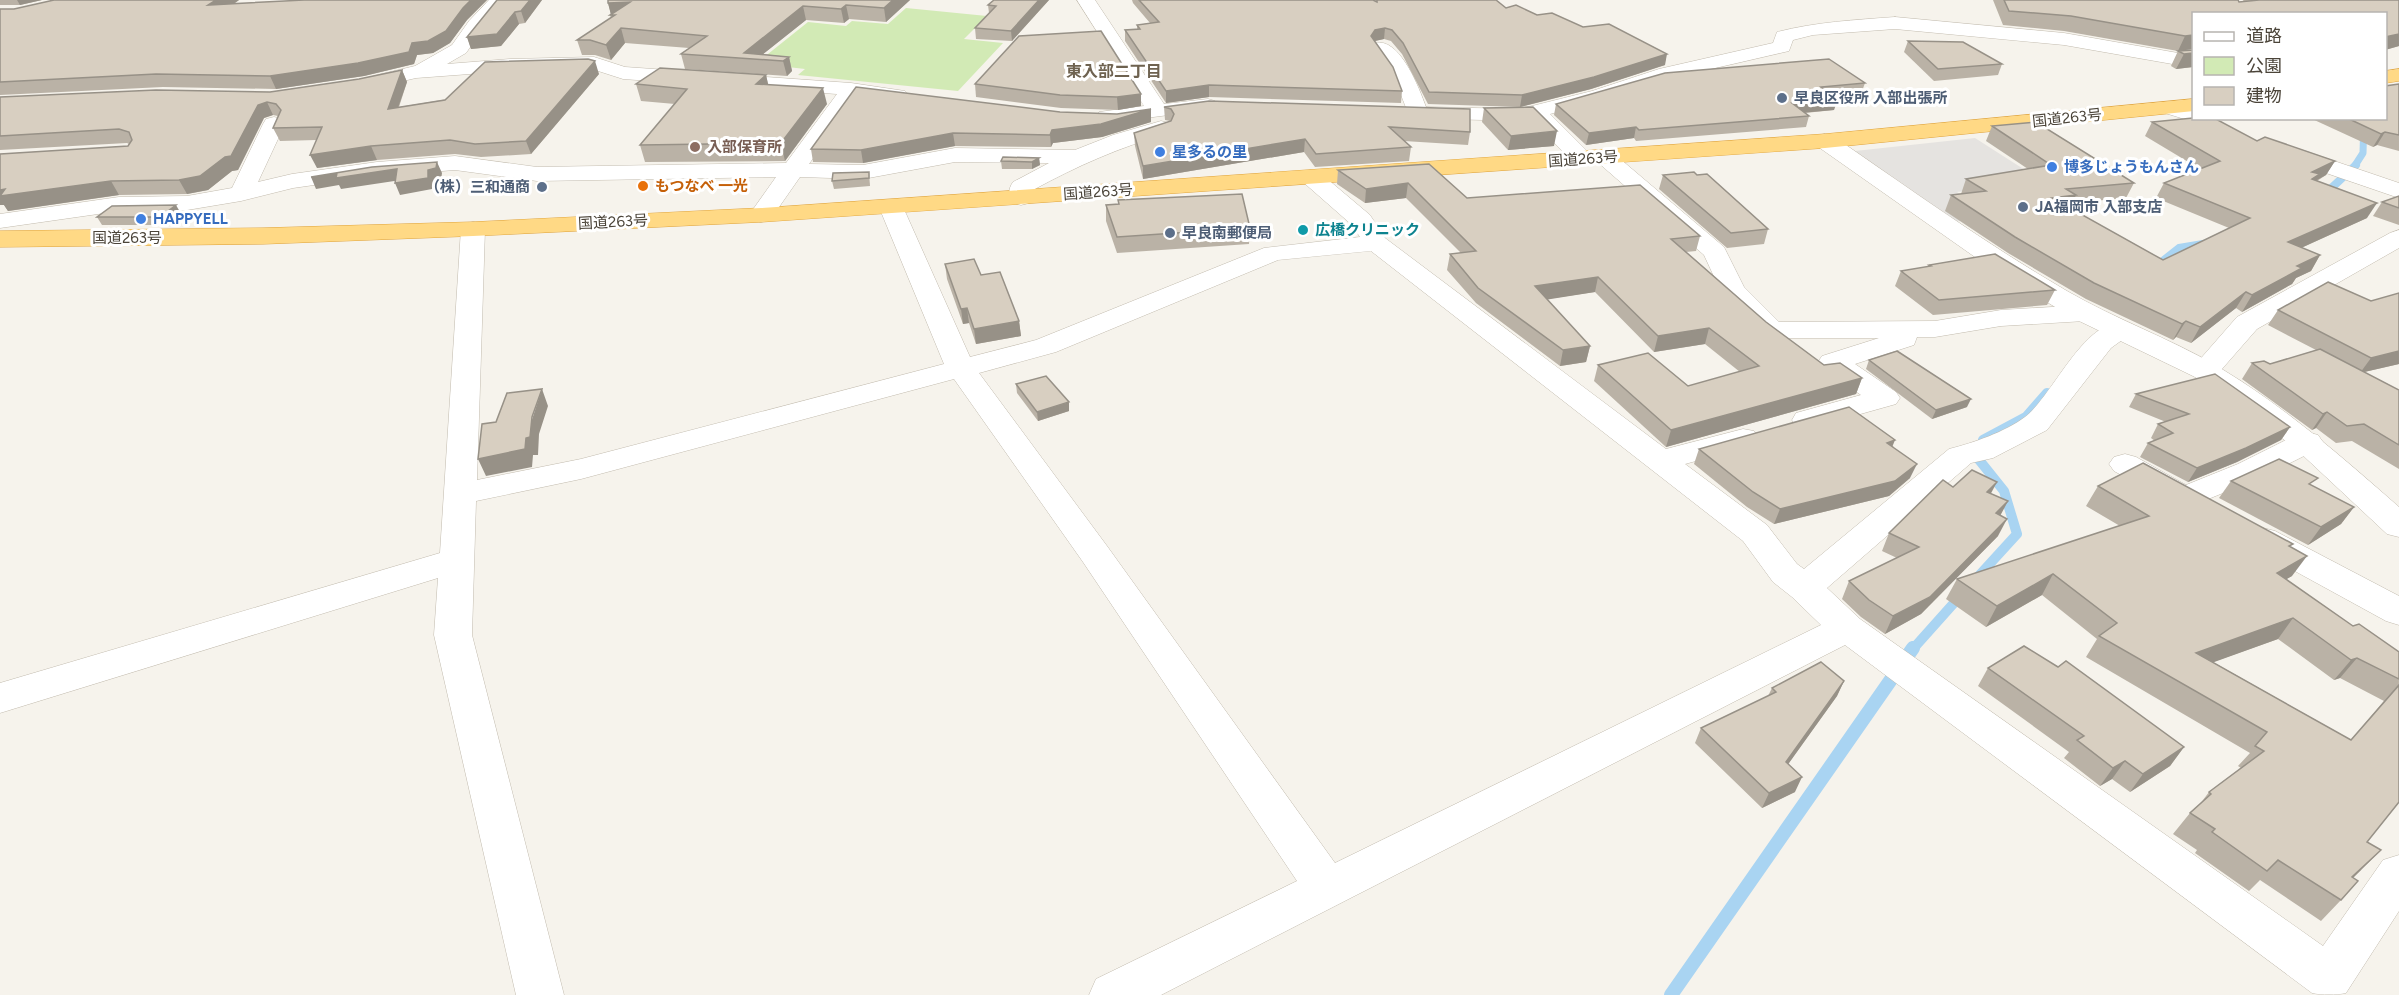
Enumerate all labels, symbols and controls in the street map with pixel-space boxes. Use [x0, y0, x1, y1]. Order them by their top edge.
legend [2192, 12, 2387, 120]
text: 道路 [2246, 25, 2282, 47]
text: 公園 [2246, 55, 2282, 77]
district label: 東入部二丁目 [1066, 62, 1162, 81]
text: 建物 [2246, 85, 2282, 107]
place label: 早良区役所 入部出張所 [1794, 89, 1948, 107]
marker: 早良区役所 入部出張所 [1775, 91, 1789, 105]
street label: 国道263号 [2031, 105, 2103, 131]
place label: 入部保育所 [707, 138, 782, 156]
marker: 入部保育所 [688, 140, 702, 154]
place label: 星多るの里 [1172, 143, 1247, 161]
marker: 星多るの里 [1153, 145, 1167, 159]
street label: 国道263号 [1547, 148, 1619, 170]
place label: 博多じょうもんさん [2064, 158, 2199, 176]
marker: 博多じょうもんさん [2045, 160, 2059, 174]
place label: もつなべ 一光 [655, 177, 748, 195]
place label: （株）三和通商 [425, 178, 530, 196]
marker: もつなべ 一光 [636, 179, 650, 193]
marker: （株）三和通商 [535, 180, 549, 194]
street label: 国道263号 [1062, 181, 1134, 203]
place label: JA福岡市 入部支店 [2035, 198, 2163, 216]
marker: JA福岡市 入部支店 [2016, 200, 2030, 214]
place label: HAPPYELL [153, 210, 228, 228]
street label: 国道263号 [578, 211, 648, 233]
marker: HAPPYELL [134, 212, 148, 226]
place label: 広橋クリニック [1315, 221, 1420, 239]
marker: 広橋クリニック [1296, 223, 1310, 237]
place label: 早良南郵便局 [1182, 224, 1272, 242]
marker: 早良南郵便局 [1163, 226, 1177, 240]
street label: 国道263号 [92, 229, 162, 247]

